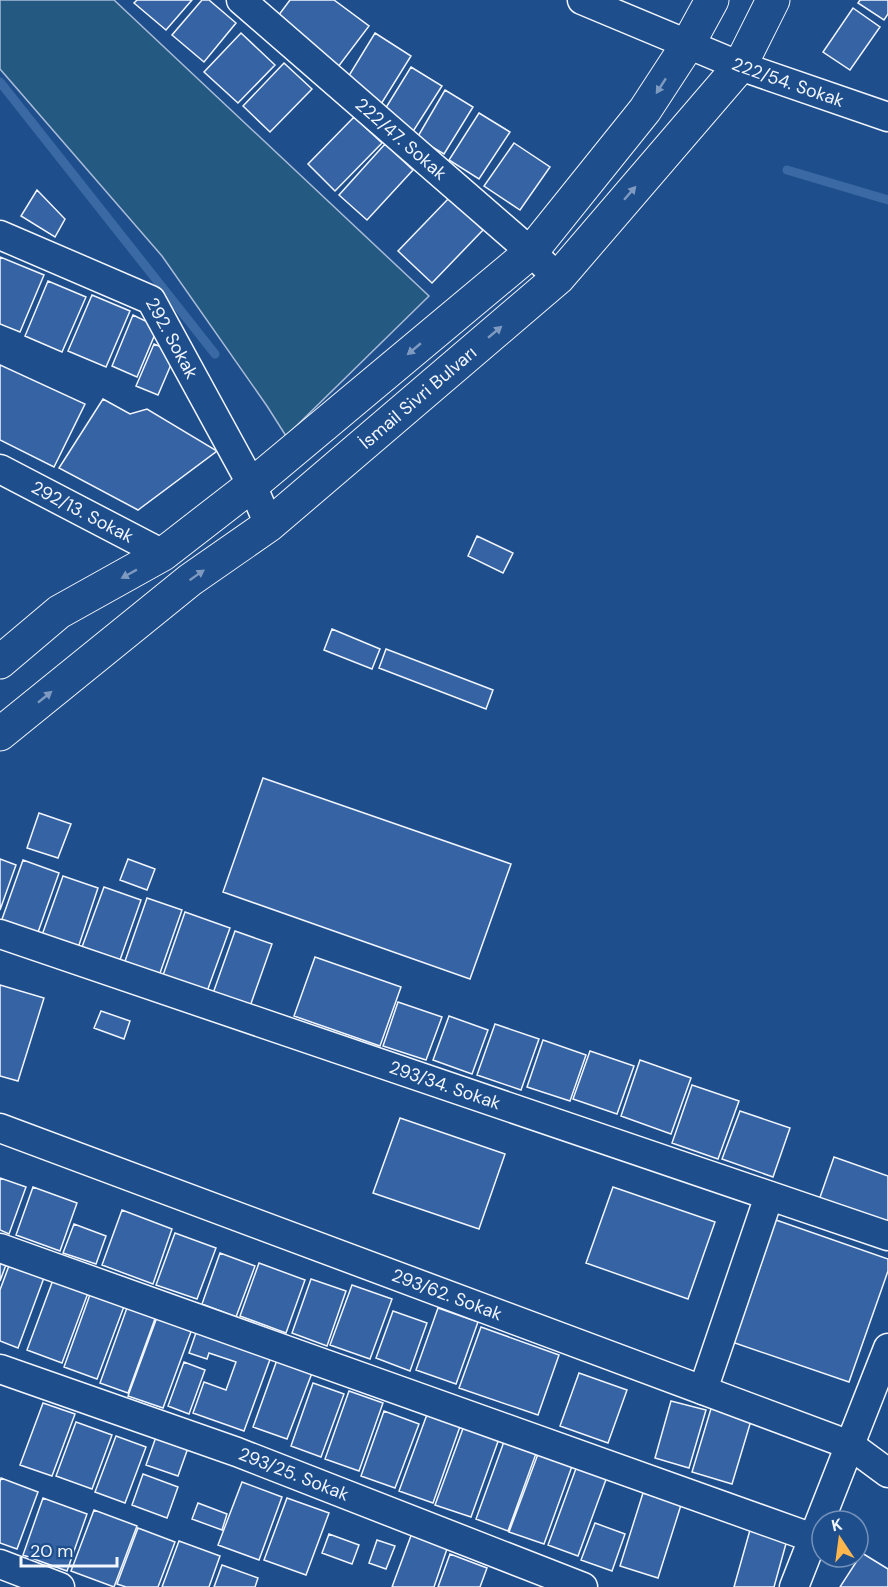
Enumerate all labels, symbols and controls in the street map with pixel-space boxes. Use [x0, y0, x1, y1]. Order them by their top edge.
street label: 222/54. Sokak [728, 52, 847, 113]
one-way arrow [655, 78, 666, 94]
street label: 222/47. Sokak [350, 93, 452, 185]
one-way arrow [623, 186, 636, 201]
street label: 292. Sokak [140, 293, 204, 383]
one-way arrow [487, 326, 503, 339]
street label: İsmail Sivri Bulvarı [354, 341, 482, 454]
one-way arrow [406, 343, 422, 356]
street label: 292/13. Sokak [27, 475, 138, 549]
one-way arrow [121, 568, 137, 579]
one-way arrow [189, 569, 205, 581]
one-way arrow [38, 692, 53, 704]
street label: 293/34. Sokak [386, 1055, 504, 1115]
street label: 293/62. Sokak [388, 1263, 506, 1326]
street label: 293/25. Sokak [235, 1442, 352, 1507]
north arrow [810, 1509, 870, 1569]
text: K [829, 1513, 845, 1536]
scale bar [21, 1530, 117, 1568]
text: 20 m [30, 1539, 73, 1563]

